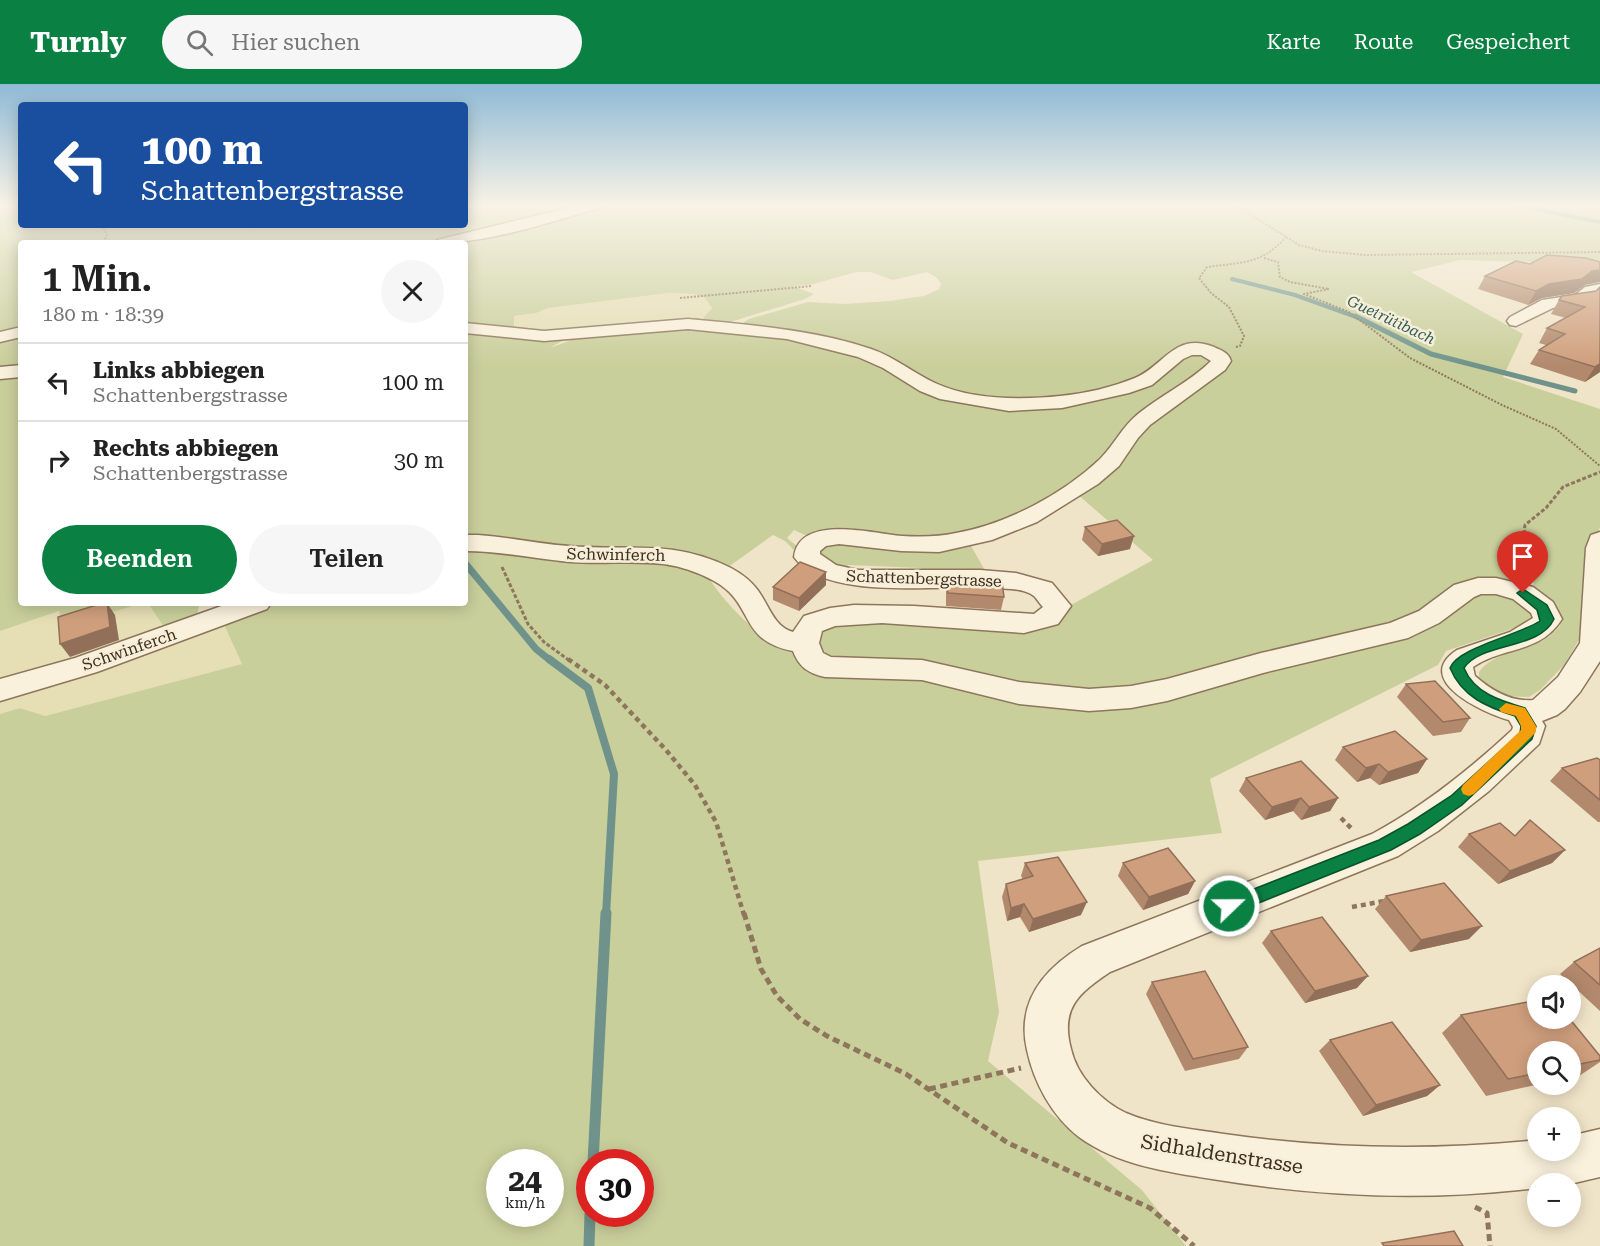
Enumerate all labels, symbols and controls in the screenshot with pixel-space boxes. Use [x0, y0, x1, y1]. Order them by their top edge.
search box [162, 15, 582, 69]
text: Turnly [30, 26, 126, 59]
icon: search [183, 26, 216, 59]
text: Hier suchen [231, 30, 360, 55]
text: Karte [1266, 30, 1321, 54]
text: Route [1354, 30, 1413, 54]
text: Gespeichert [1446, 30, 1570, 54]
text: 100 m [141, 125, 263, 174]
icon: left [42, 126, 120, 204]
text: Schattenbergstrasse [141, 175, 404, 207]
text: 1 Min. [42, 258, 152, 300]
button: close [381, 260, 444, 323]
water label: Guetrütibach [1344, 292, 1438, 348]
text: 180 m · 18:39 [42, 302, 164, 326]
text: Links abbiegen [93, 358, 264, 383]
icon: left [42, 366, 75, 399]
text: 100 m [381, 370, 444, 395]
text: Schattenbergstrasse [93, 383, 288, 407]
text: Rechts abbiegen [93, 436, 279, 461]
icon: right [42, 444, 75, 477]
text: 30 m [394, 448, 444, 473]
text: Schattenbergstrasse [93, 461, 288, 485]
button: Beenden [42, 525, 237, 594]
button: Teilen [249, 525, 444, 594]
pin [1497, 531, 1548, 593]
icon: arrive [1506, 540, 1539, 573]
street label: Schwinferch [567, 544, 665, 565]
street label: Schattenbergstrasse [846, 566, 1002, 591]
street label: Schwinferch [79, 624, 179, 675]
position arrow [1197, 874, 1261, 938]
map controls [1527, 975, 1581, 1227]
button: sound [1527, 975, 1581, 1029]
button: search [1527, 1041, 1581, 1095]
button: + [1527, 1107, 1581, 1161]
street label: Sidhaldenstrasse [1139, 1129, 1305, 1179]
speed limit sign: 30 [576, 1149, 654, 1227]
text: 24 [508, 1163, 542, 1198]
button: − [1527, 1173, 1581, 1227]
text: km/h [505, 1194, 545, 1212]

